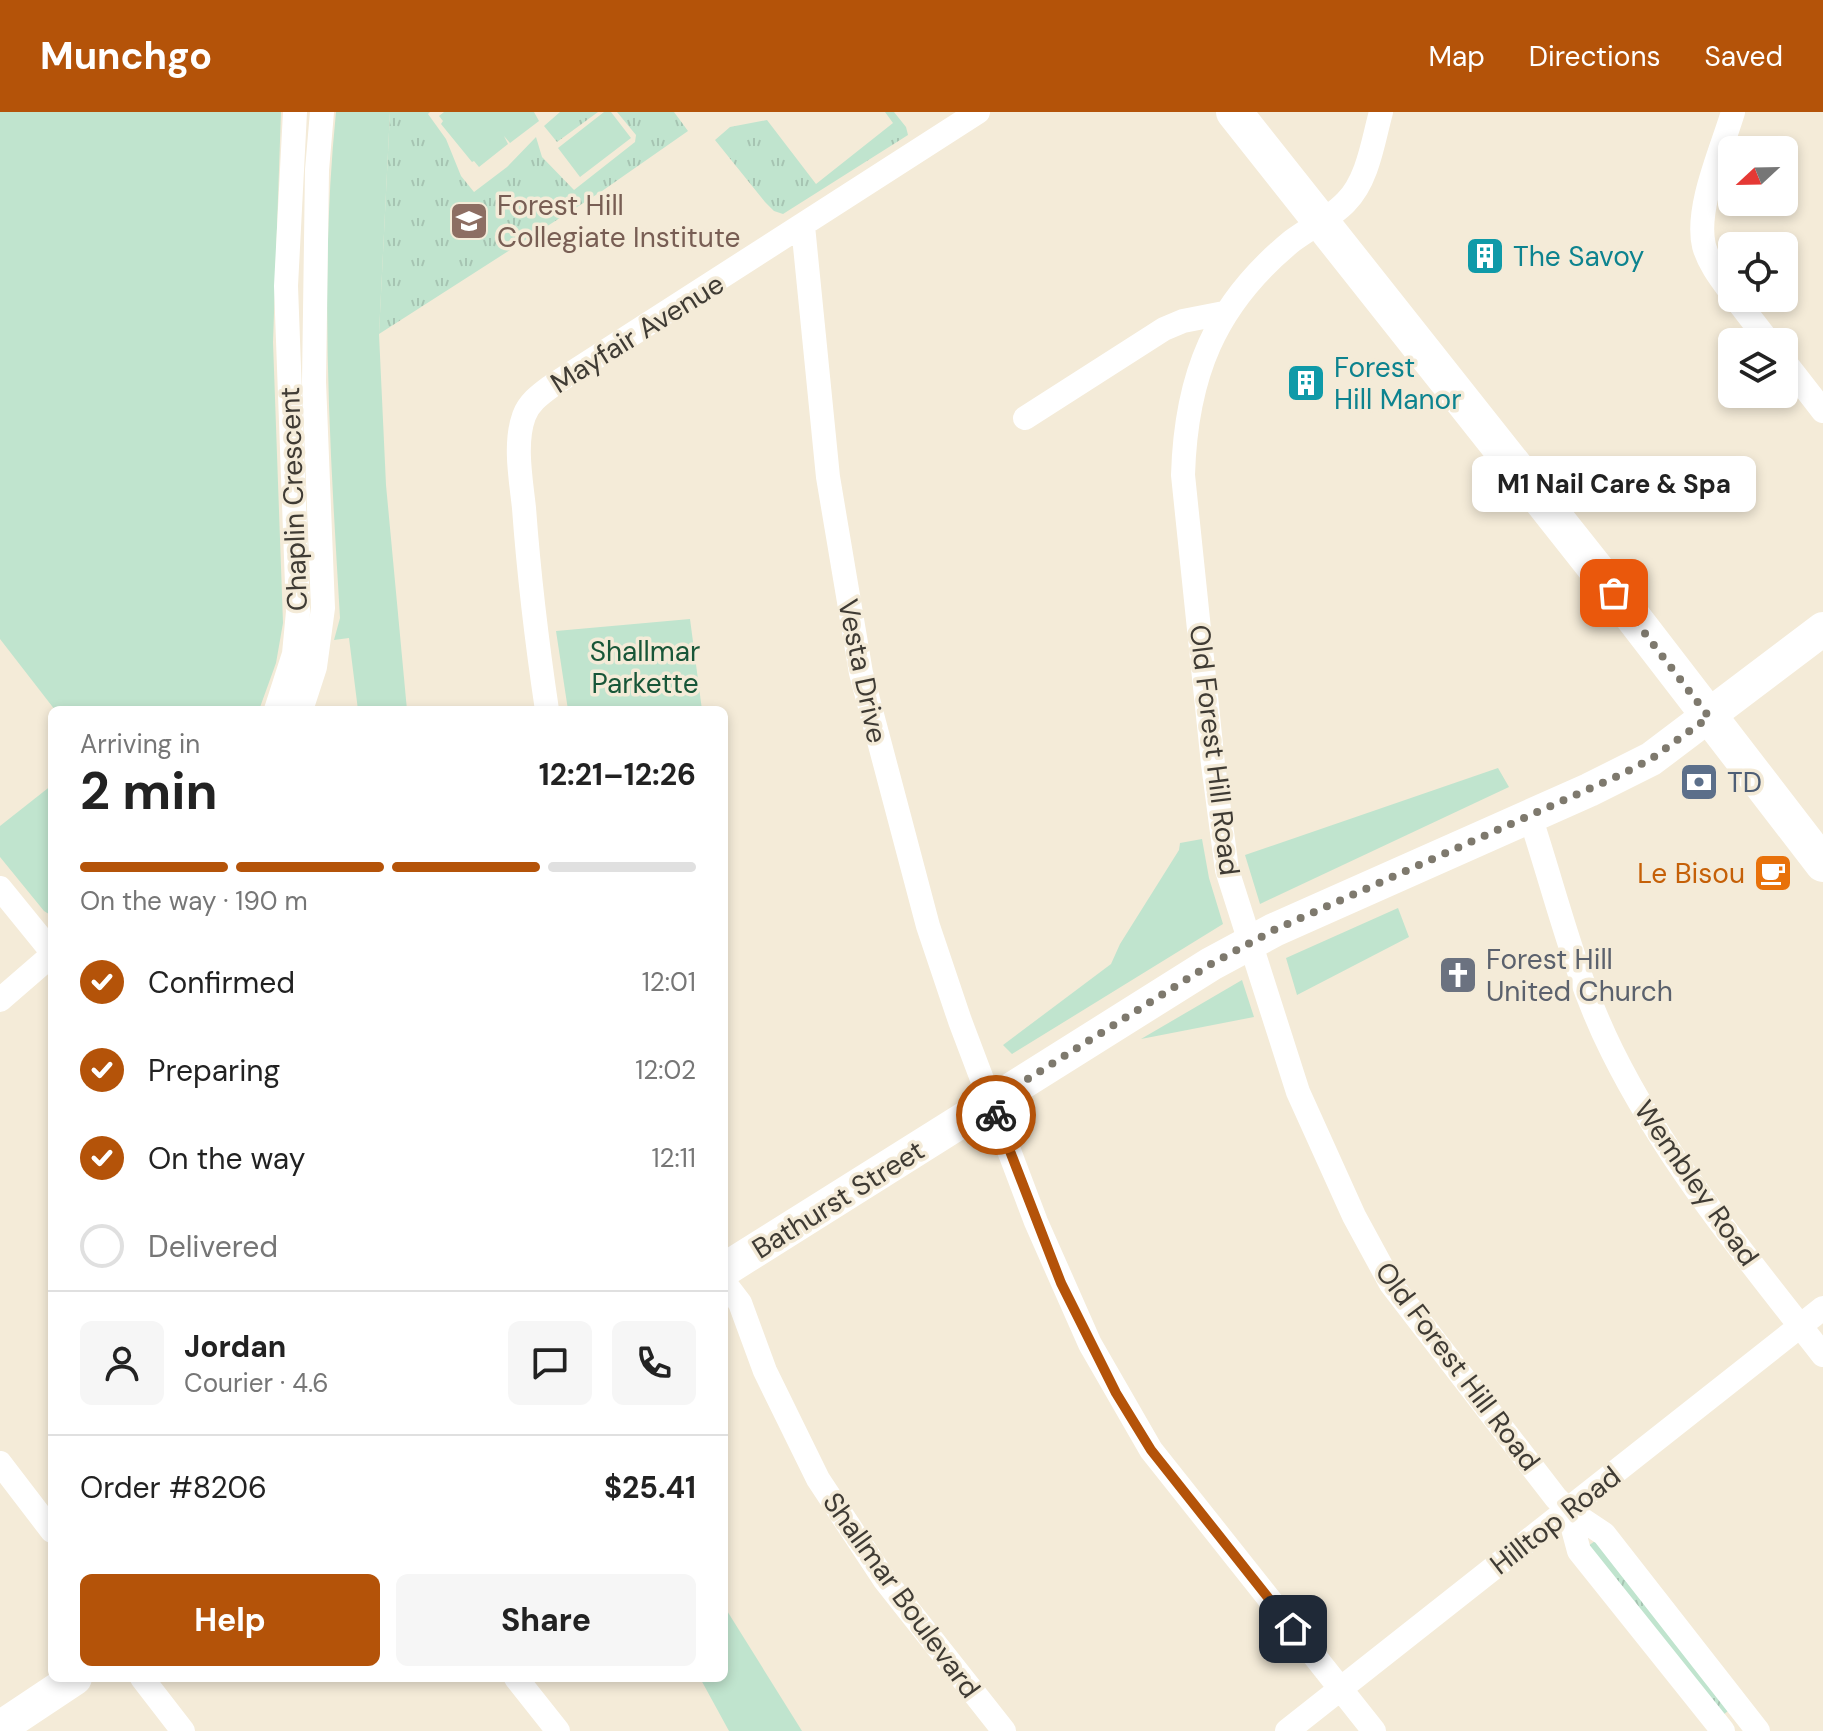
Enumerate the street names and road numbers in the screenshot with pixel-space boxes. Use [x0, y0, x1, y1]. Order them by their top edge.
street label: Mayfair Avenue [544, 265, 731, 402]
street label: Chaplin Crescent [271, 386, 316, 612]
street label: Vesta Drive [829, 596, 896, 746]
street label: Old Forest Hill Road [1181, 623, 1248, 878]
street label: Wembley Road [1626, 1093, 1767, 1273]
street label: Bathurst Street [745, 1132, 931, 1267]
street label: Old Forest Hill Road [1367, 1254, 1548, 1478]
street label: Hilltop Road [1483, 1458, 1628, 1583]
street label: Shallmar Boulevard [814, 1485, 989, 1706]

